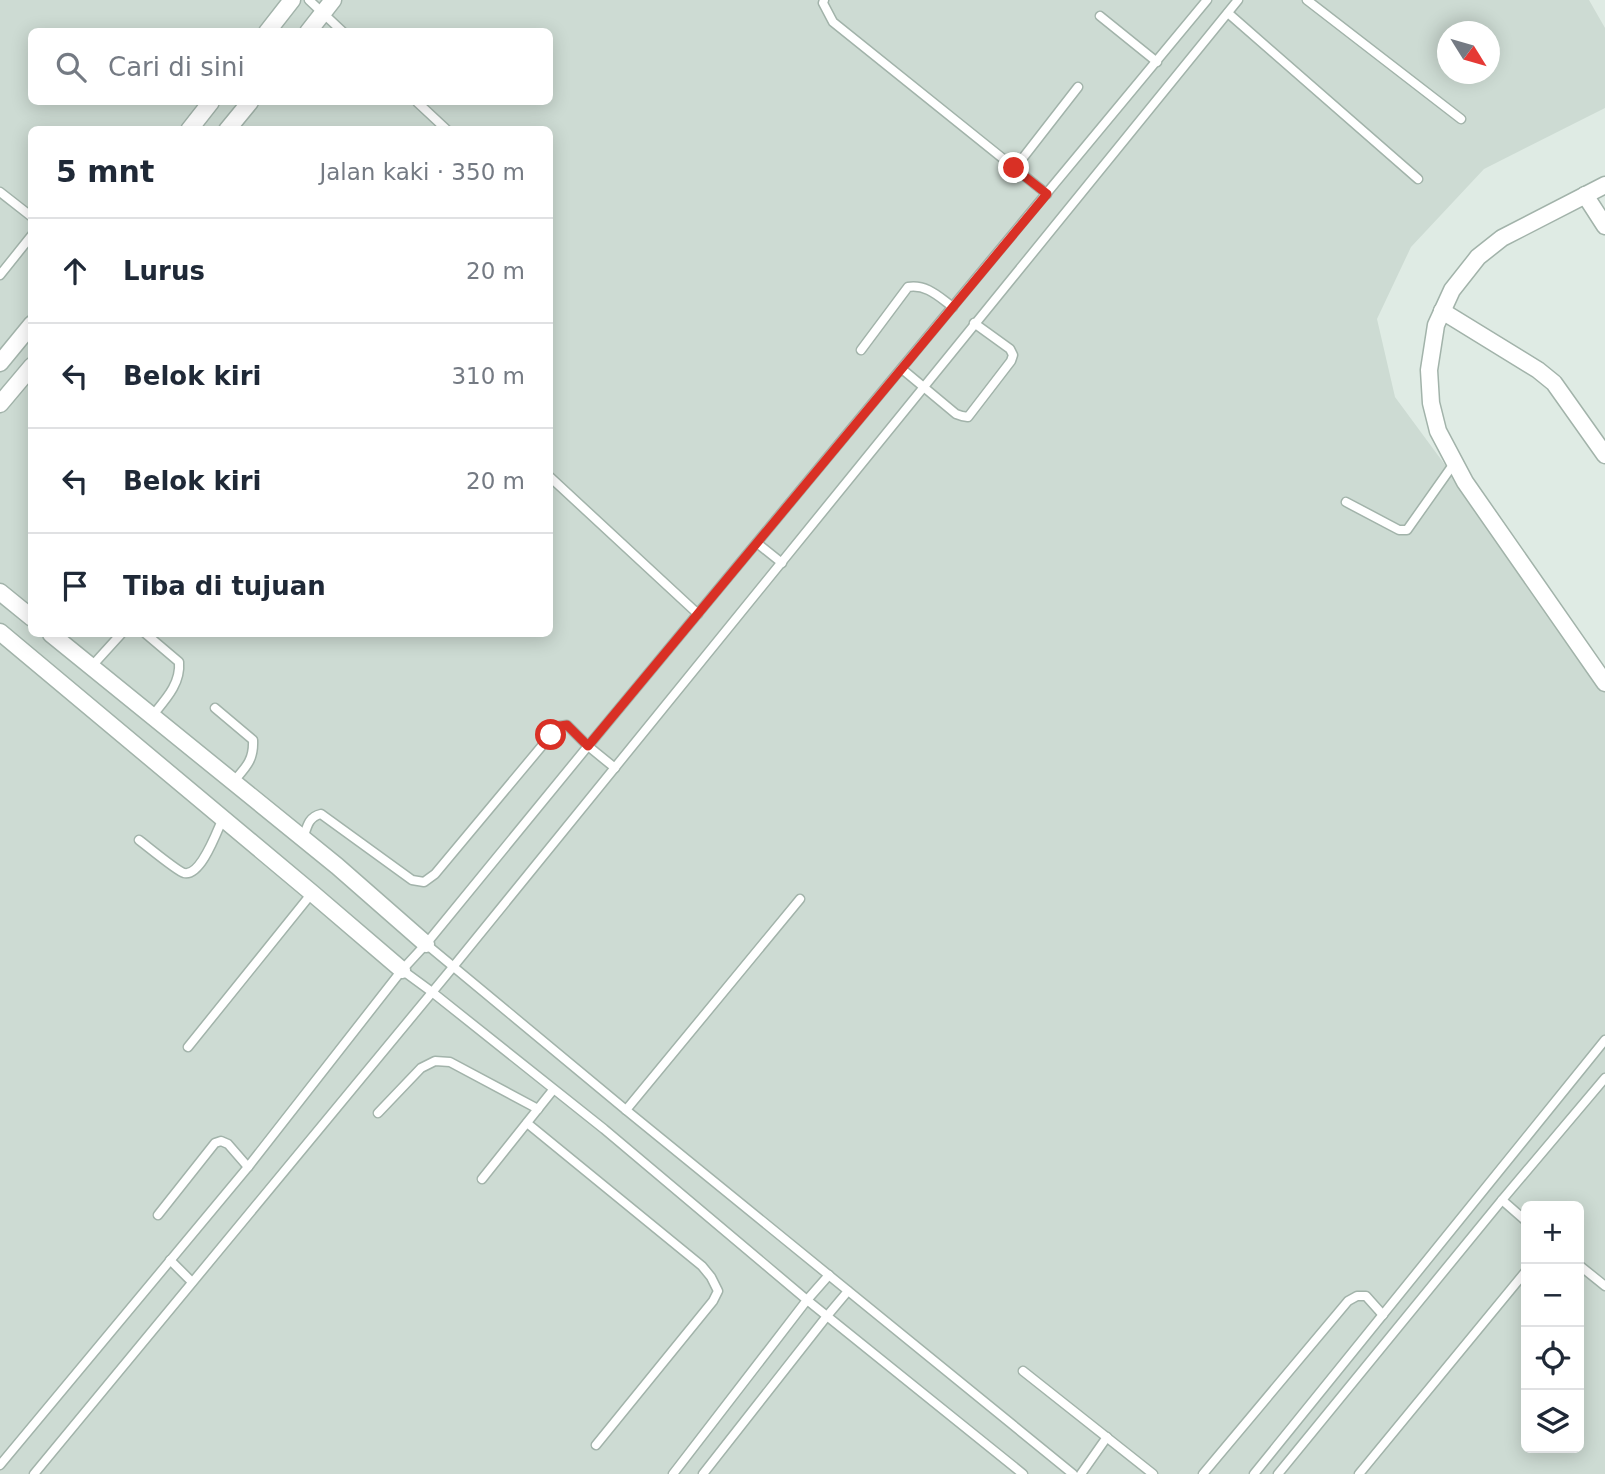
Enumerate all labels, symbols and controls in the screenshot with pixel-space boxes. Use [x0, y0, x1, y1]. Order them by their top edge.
north arrow [1437, 21, 1500, 84]
search box [28, 28, 553, 105]
icon: search [52, 48, 90, 86]
text: Cari di sini [108, 52, 245, 82]
route end [998, 152, 1029, 183]
text: 5 mnt [56, 154, 154, 189]
text: Jalan kaki · 350 m [319, 159, 525, 185]
icon: ahead [56, 252, 94, 290]
text: Lurus [123, 256, 205, 286]
text: 20 m [466, 258, 525, 284]
icon: left [56, 357, 94, 395]
text: Belok kiri [123, 361, 262, 391]
text: 310 m [451, 363, 525, 389]
icon: left [56, 462, 94, 500]
text: Belok kiri [123, 466, 262, 496]
text: 20 m [466, 468, 525, 494]
icon: arrive [56, 567, 94, 605]
text: Tiba di tujuan [123, 571, 326, 601]
route start [535, 719, 566, 750]
map controls [1521, 1201, 1584, 1453]
button: + [1521, 1201, 1584, 1264]
button: − [1521, 1264, 1584, 1327]
button: locate [1521, 1327, 1584, 1390]
button: layers [1521, 1390, 1584, 1453]

